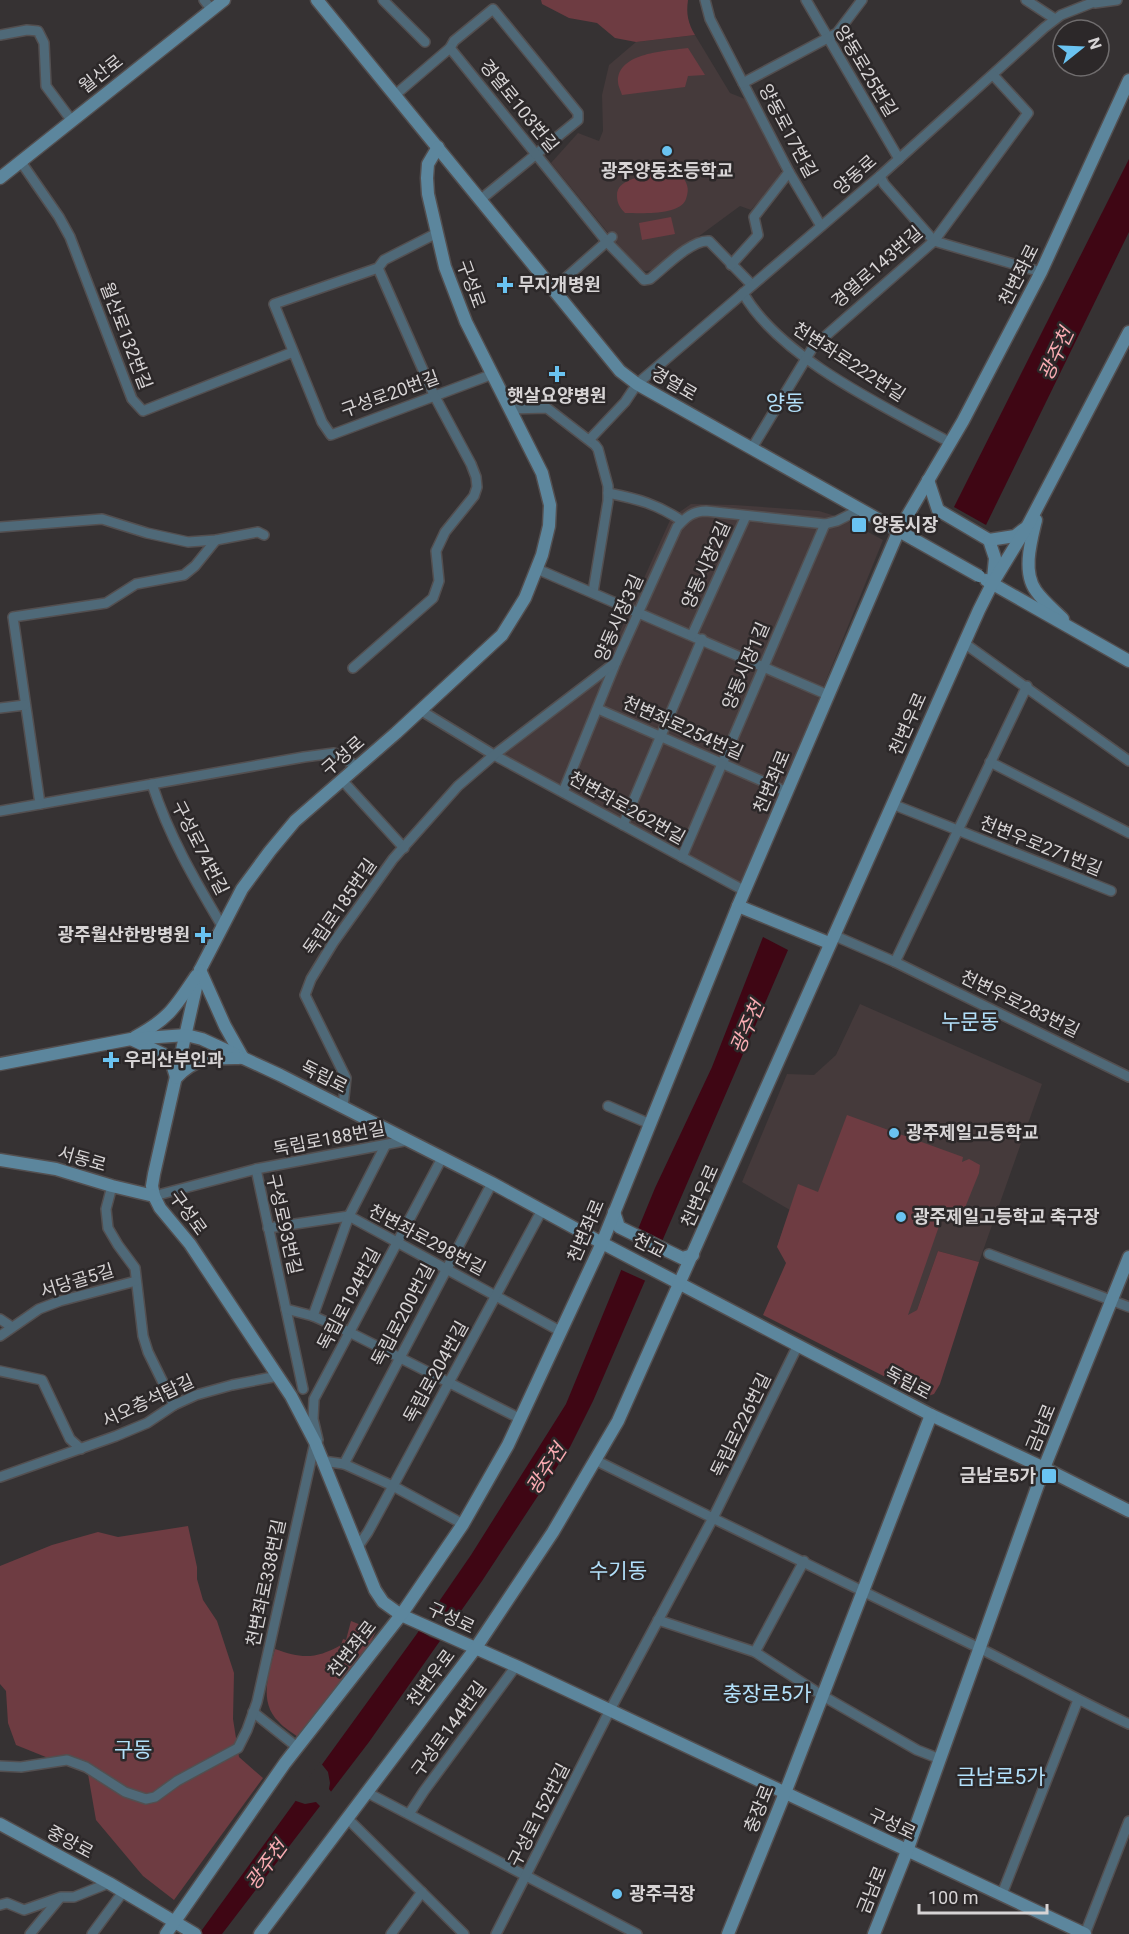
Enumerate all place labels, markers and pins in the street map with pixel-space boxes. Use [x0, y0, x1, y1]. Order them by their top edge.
marker: 광주양동초등학교 [660, 144, 674, 158]
place label: 광주양동초등학교 [601, 160, 733, 181]
place label: 무지개병원 [518, 274, 601, 295]
marker: 무지개병원 [496, 276, 514, 294]
marker: 햇살요양병원 [548, 365, 566, 383]
place label: 햇살요양병원 [507, 385, 607, 406]
place label: 양동시장 [872, 514, 939, 535]
marker: 양동시장 [850, 516, 868, 534]
place label: 광주월산한방병원 [58, 924, 190, 945]
marker: 광주월산한방병원 [194, 926, 212, 944]
place label: 우리산부인과 [124, 1049, 224, 1070]
marker: 우리산부인과 [102, 1051, 120, 1069]
place label: 광주제일고등학교 [906, 1122, 1038, 1143]
marker: 광주제일고등학교 [887, 1126, 901, 1140]
place label: 광주제일고등학교 축구장 [913, 1206, 1100, 1227]
marker: 광주제일고등학교 축구장 [894, 1210, 908, 1224]
place label: 금남로5가 [959, 1465, 1036, 1486]
marker: 금남로5가 [1040, 1467, 1058, 1485]
place label: 광주극장 [629, 1883, 696, 1904]
marker: 광주극장 [610, 1887, 624, 1901]

